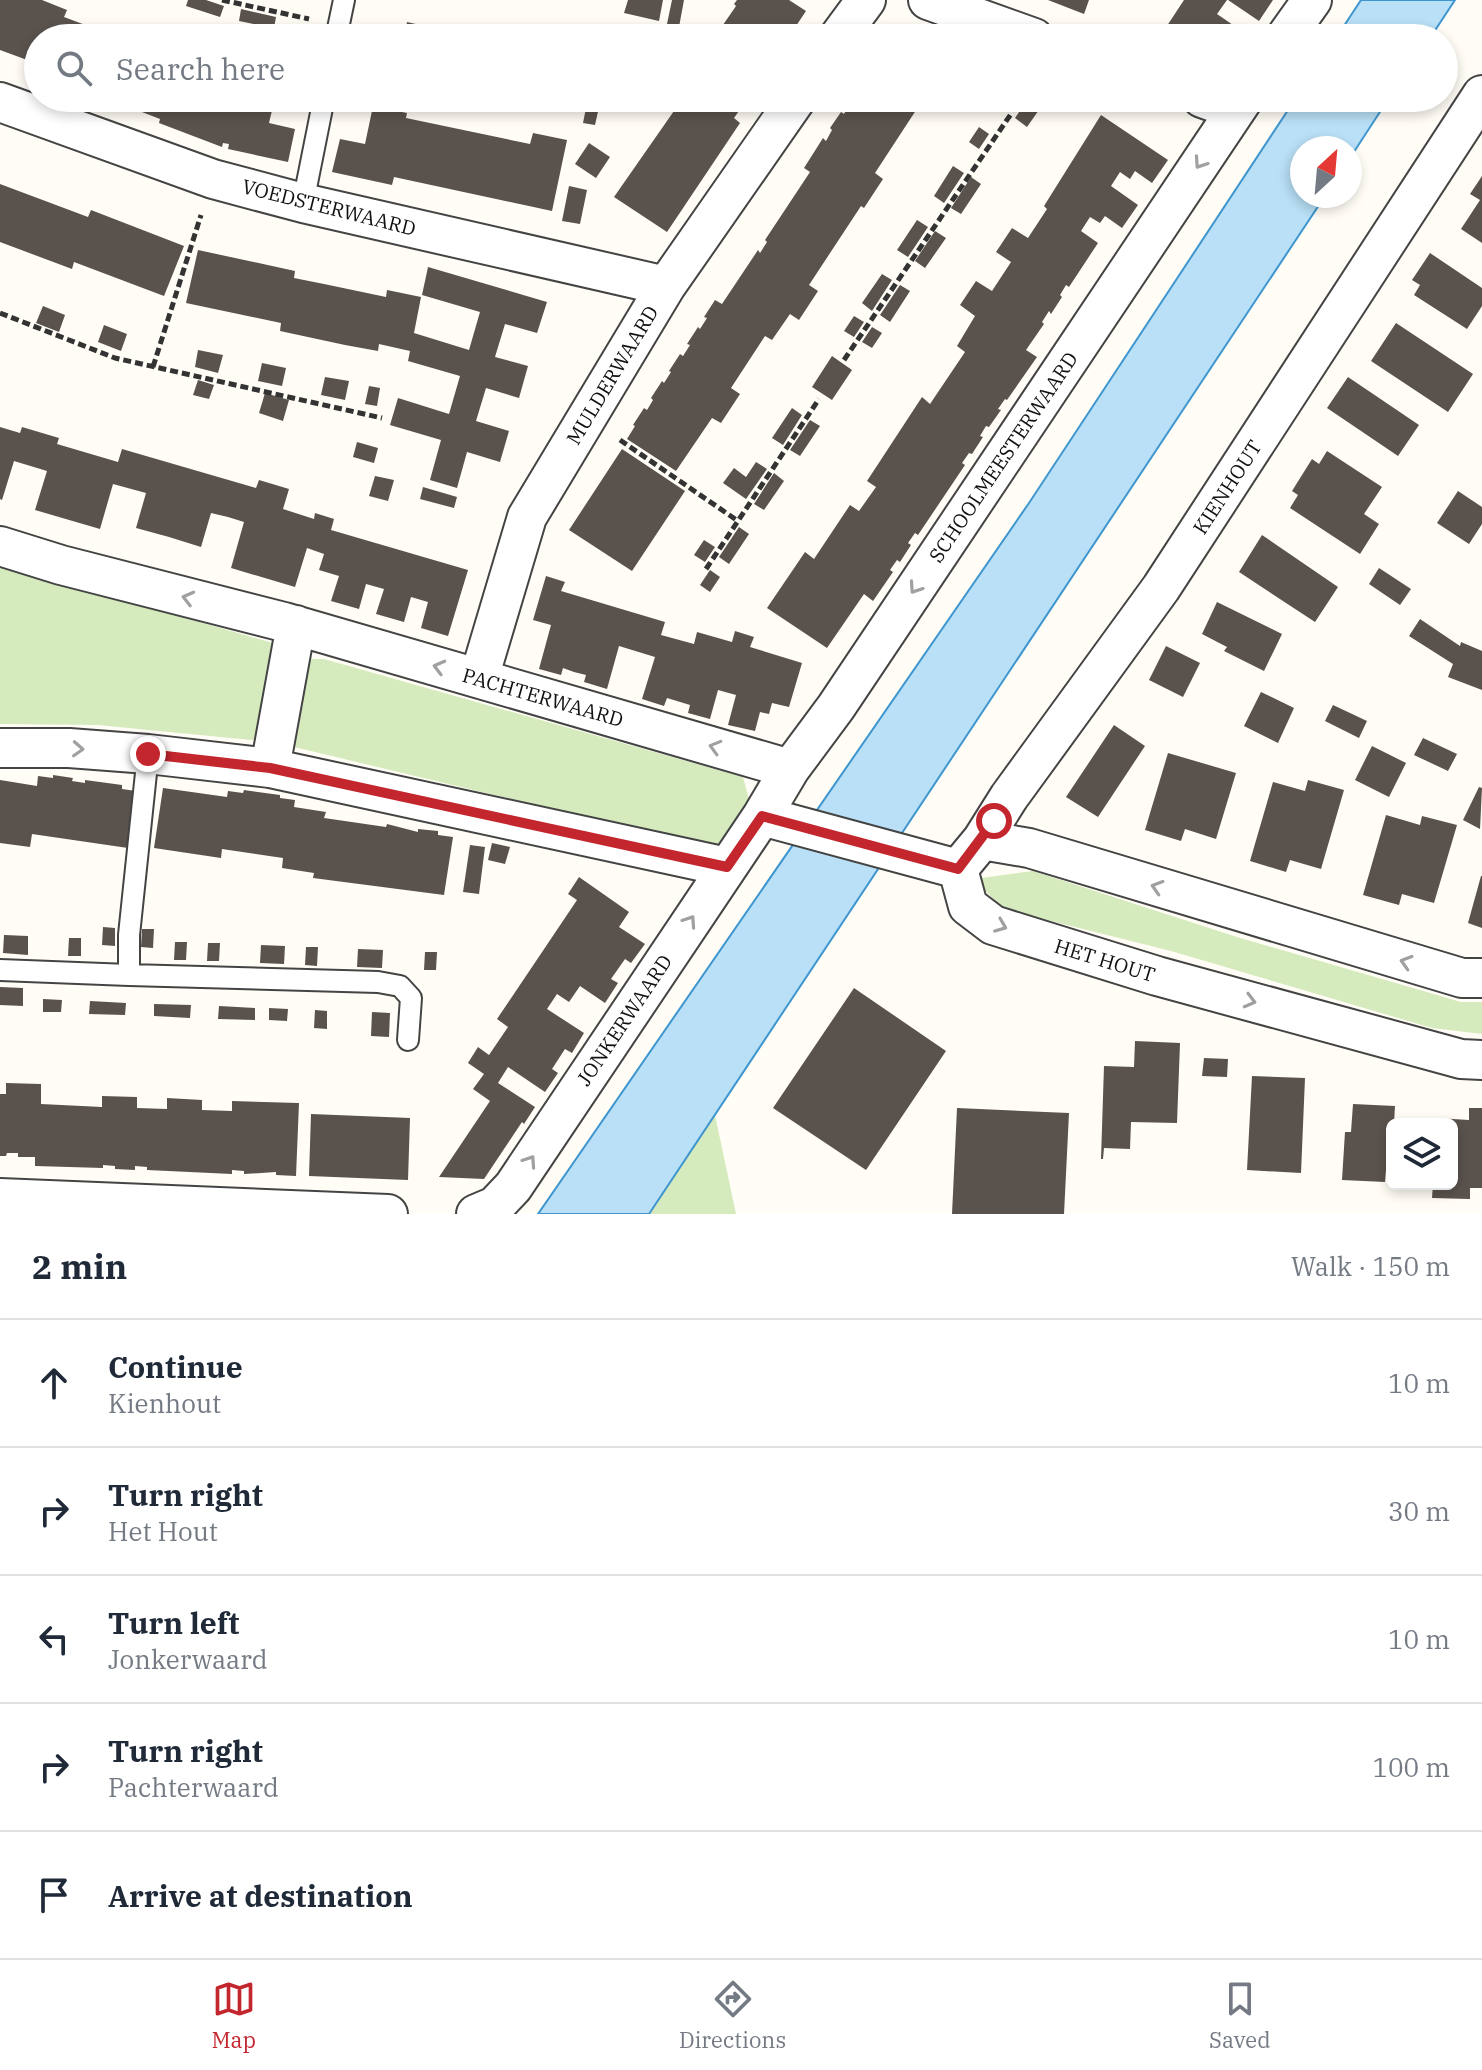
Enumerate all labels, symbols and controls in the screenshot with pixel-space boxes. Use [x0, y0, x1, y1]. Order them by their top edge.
search box [24, 24, 1458, 112]
icon: search [52, 46, 96, 90]
text: Search here [116, 49, 285, 88]
north arrow [1290, 136, 1362, 208]
one-way arrow [1195, 154, 1210, 168]
street label: VOEDSTERWAARD [239, 172, 419, 242]
street label: MULDERWAARD [560, 300, 664, 450]
street label: SCHOOLMEESTERWAARD [922, 346, 1084, 568]
street label: KIENHOUT [1186, 435, 1268, 539]
one-way arrow [910, 580, 925, 594]
one-way arrow [182, 590, 196, 607]
one-way arrow [432, 659, 446, 676]
street label: PACHTERWAARD [459, 661, 627, 733]
route end [130, 736, 166, 772]
one-way arrow [72, 740, 85, 757]
one-way arrow [709, 740, 723, 756]
route start [976, 803, 1012, 839]
one-way arrow [1151, 880, 1165, 896]
one-way arrow [680, 916, 695, 930]
one-way arrow [993, 916, 1007, 933]
street label: HET HOUT [1051, 932, 1159, 988]
street label: JONKERWAARD [570, 949, 678, 1091]
one-way arrow [1400, 955, 1414, 971]
one-way arrow [1242, 992, 1256, 1009]
map controls [1386, 1118, 1458, 1190]
button: layers [1386, 1118, 1458, 1190]
one-way arrow [520, 1155, 535, 1170]
text: 2 min [32, 1244, 127, 1288]
text: Walk · 150 m [1291, 1249, 1450, 1283]
text: Continue [108, 1347, 243, 1386]
icon: ahead [32, 1361, 76, 1405]
text: 10 m [1388, 1366, 1450, 1400]
text: Kienhout [108, 1386, 221, 1420]
text: Turn right [108, 1475, 263, 1514]
icon: right [32, 1489, 76, 1533]
text: 30 m [1388, 1494, 1450, 1528]
text: Het Hout [108, 1514, 218, 1548]
text: Turn left [108, 1603, 240, 1642]
icon: left [32, 1617, 76, 1661]
text: 10 m [1388, 1622, 1450, 1656]
text: Jonkerwaard [108, 1642, 268, 1676]
text: Turn right [108, 1731, 263, 1770]
icon: right [32, 1745, 76, 1789]
text: 100 m [1372, 1750, 1450, 1784]
text: Pachterwaard [108, 1770, 279, 1804]
icon: arrive [32, 1873, 76, 1917]
text: Arrive at destination [108, 1876, 413, 1915]
tab: Map [211, 1977, 256, 2054]
tab: Directions [679, 1977, 786, 2054]
tab: Saved [1209, 1977, 1271, 2054]

